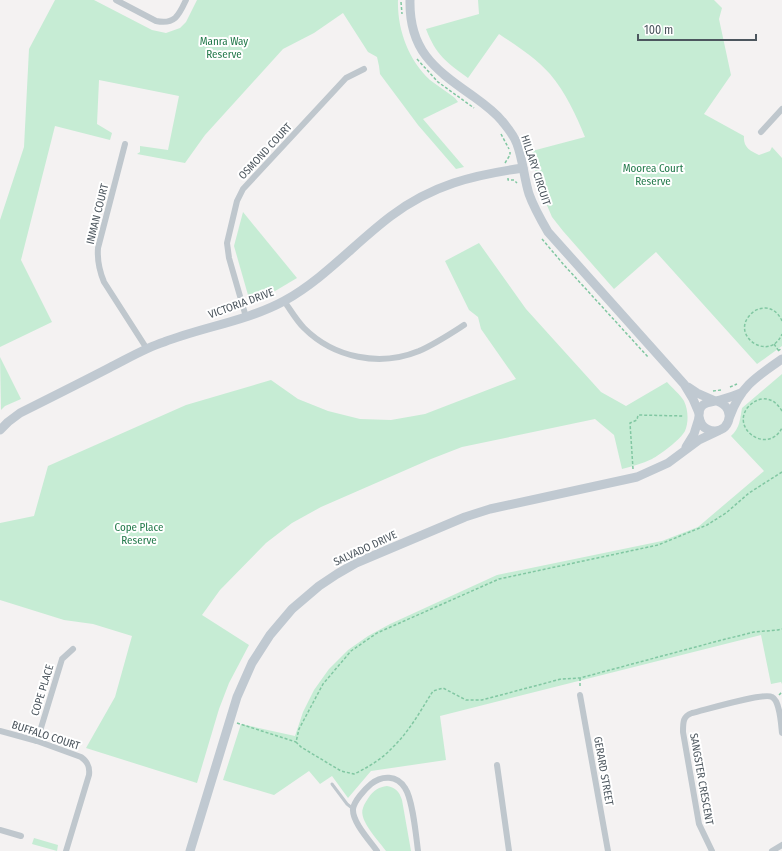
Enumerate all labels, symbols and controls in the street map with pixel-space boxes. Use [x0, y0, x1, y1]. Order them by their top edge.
scale bar [638, 16, 756, 42]
text: 100 m [644, 23, 673, 37]
park label: Manra Way Reserve [200, 35, 248, 61]
street label: OSMOND COURT [236, 120, 295, 182]
street label: HILLARY CIRCUIT [518, 133, 553, 208]
park label: Moorea Court Reserve [623, 162, 684, 188]
street label: INMAN COURT [84, 182, 112, 246]
street label: VICTORIA DRIVE [207, 286, 276, 321]
park label: Cope Place Reserve [115, 521, 163, 547]
street label: SALVADO DRIVE [331, 528, 399, 569]
street label: COPE PLACE [29, 663, 56, 717]
street label: BUFFALO COURT [10, 718, 82, 753]
street label: SANGSTER CRESCENT [687, 732, 716, 827]
street label: GERARD STREET [591, 736, 616, 808]

